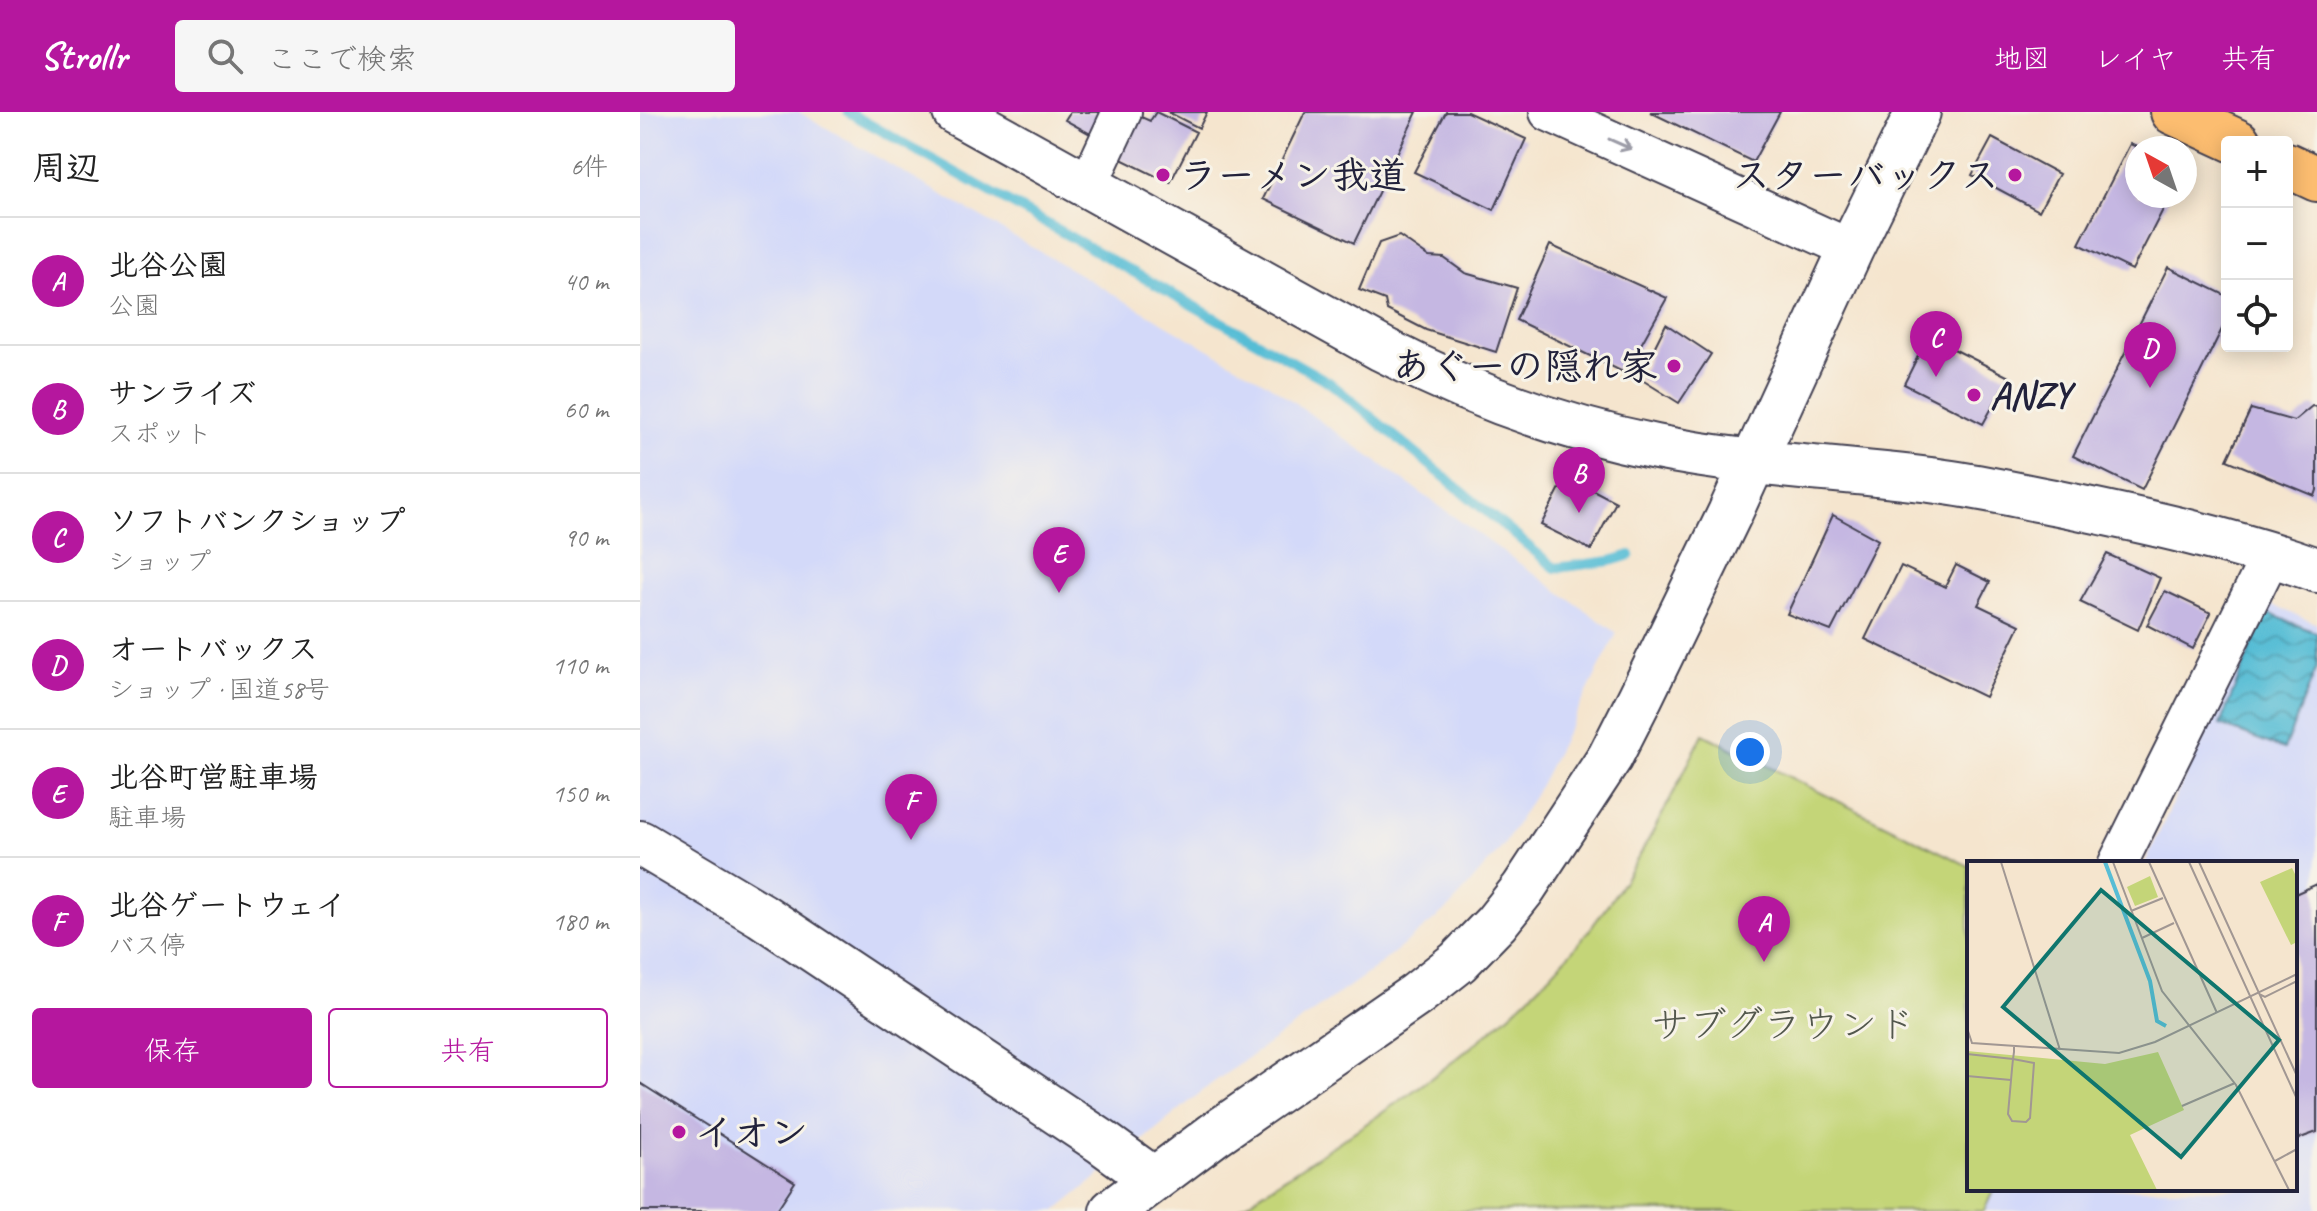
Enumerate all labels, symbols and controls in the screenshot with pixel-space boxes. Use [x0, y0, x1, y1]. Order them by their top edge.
search box [175, 20, 735, 92]
text: Strollr [40, 33, 127, 80]
icon: search [203, 34, 247, 78]
text: ここで検索 [267, 40, 417, 78]
text: 地図 [1994, 41, 2050, 76]
text: レイヤ [2094, 41, 2177, 76]
text: 共有 [2221, 41, 2277, 76]
north arrow [2125, 136, 2197, 208]
map controls [2221, 136, 2293, 352]
button: + [2221, 136, 2293, 208]
one-way arrow [1608, 137, 1632, 152]
text: 周辺 [32, 146, 100, 189]
text: 6件 [570, 150, 608, 183]
place label: ラーメン我道 [1179, 152, 1407, 199]
place label: スターバックス [1732, 152, 1999, 199]
marker: ラーメン我道 [1154, 166, 1172, 184]
marker: スターバックス [2006, 166, 2024, 184]
button: − [2221, 208, 2293, 280]
text: 北谷公園 [108, 246, 228, 284]
text: A [51, 265, 65, 298]
text: 40 m [564, 265, 608, 298]
button: locate [2221, 280, 2293, 352]
text: 公園 [108, 289, 160, 322]
pin: C [1910, 311, 1962, 377]
pin: D [2124, 322, 2176, 388]
place label: あぐーの隠れ家 [1392, 343, 1658, 390]
marker: あぐーの隠れ家 [1665, 357, 1683, 375]
place label: ANZY [1990, 372, 2077, 419]
text: サンライズ [108, 374, 256, 412]
marker: ANZY [1965, 386, 1983, 404]
text: B [51, 393, 65, 426]
text: 60 m [564, 393, 608, 426]
text: スポット [108, 417, 212, 450]
pin: B [1553, 447, 1605, 513]
text: ソフトバンクショップ [108, 502, 406, 540]
text: C [52, 521, 64, 554]
text: 90 m [564, 521, 608, 554]
pin: E [1033, 527, 1085, 593]
text: ショップ [108, 545, 211, 578]
text: オートバックス [108, 630, 318, 668]
text: D [50, 649, 66, 682]
text: 110 m [552, 649, 608, 682]
text: ショップ · 国道58号 [108, 673, 330, 706]
your location [1730, 732, 1770, 772]
text: 北谷町営駐車場 [108, 758, 318, 796]
pin: F [885, 774, 937, 840]
text: E [51, 777, 65, 810]
text: 150 m [552, 777, 608, 810]
text: 駐車場 [108, 801, 186, 834]
inset map [1967, 861, 2297, 1191]
text: 北谷ゲートウェイ [108, 886, 346, 924]
pin: A [1738, 896, 1790, 962]
text: F [52, 905, 64, 938]
text: 180 m [552, 905, 608, 938]
text: バス停 [108, 929, 186, 962]
park label: サブグラウンド [1651, 1001, 1915, 1048]
button: 保存 [32, 1008, 312, 1088]
button: 共有 [328, 1008, 608, 1088]
place label: イオン [695, 1109, 808, 1156]
marker: イオン [670, 1123, 688, 1141]

